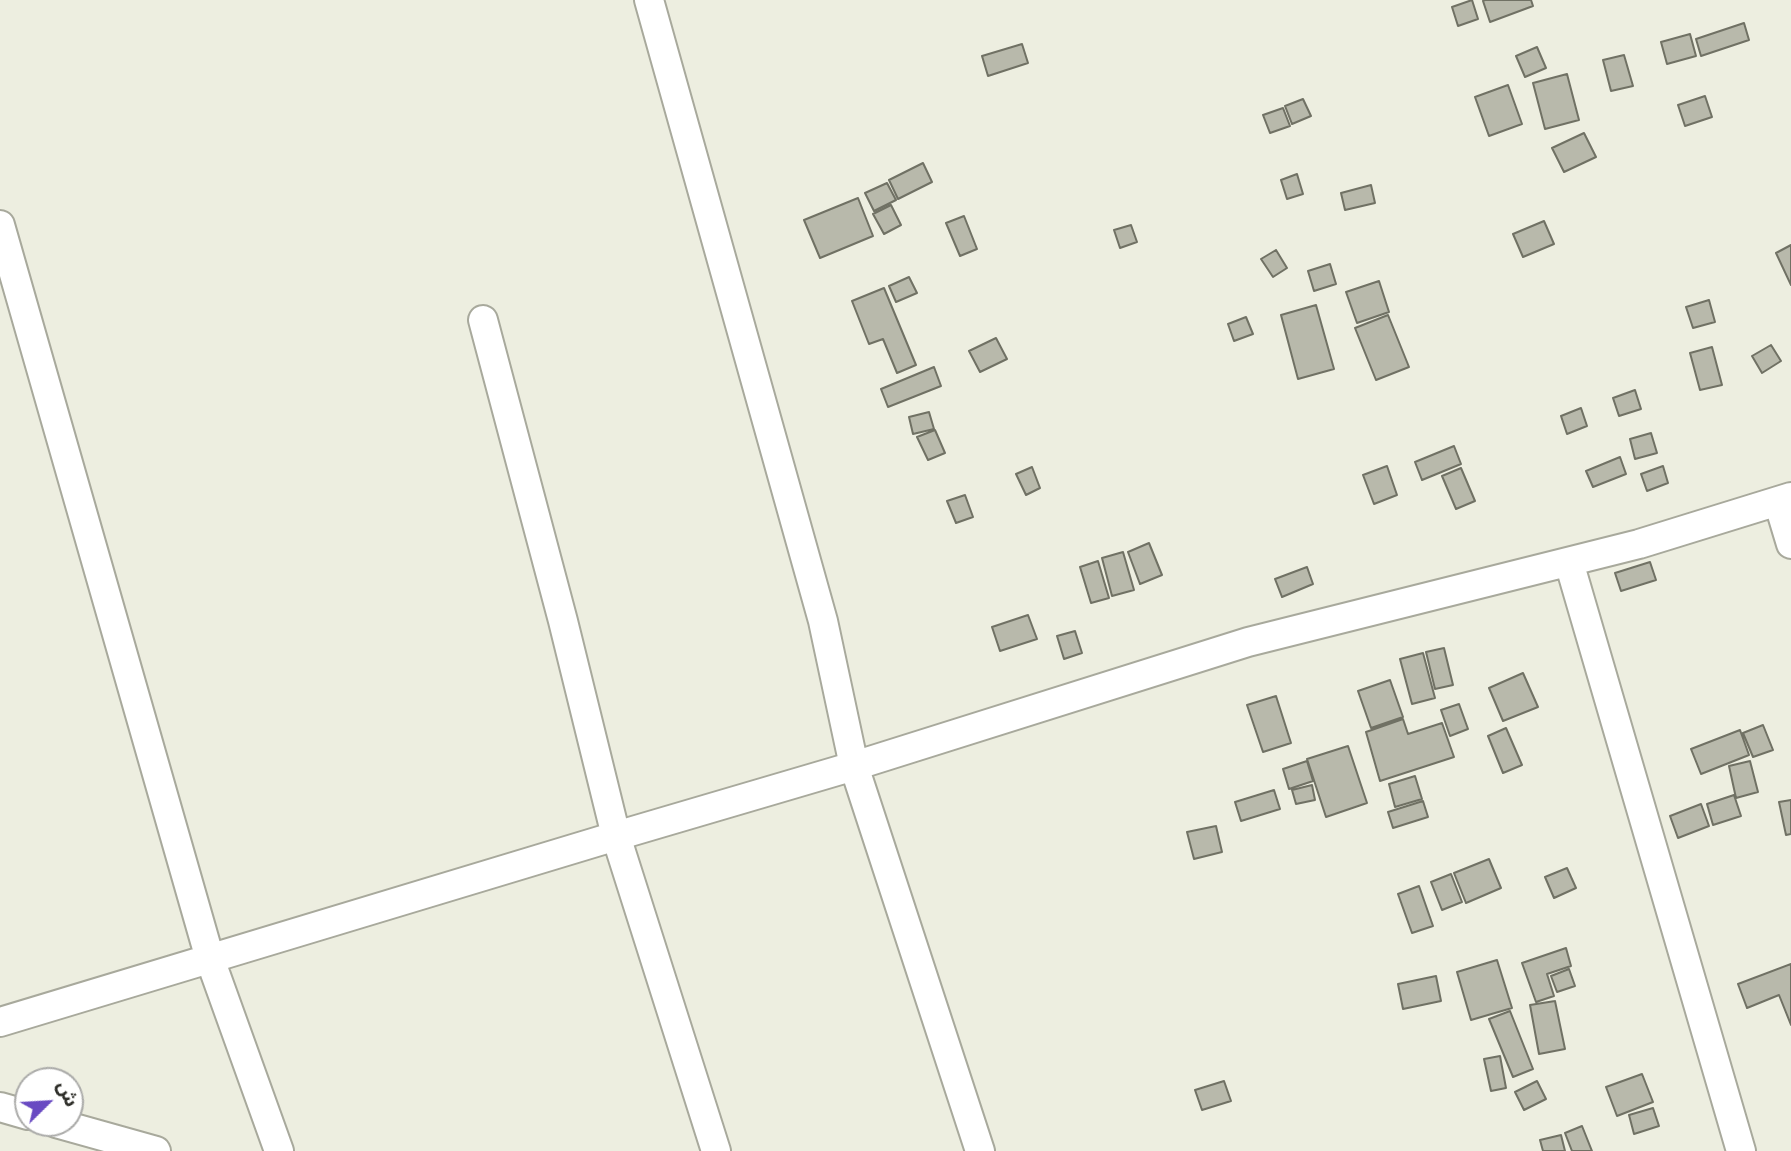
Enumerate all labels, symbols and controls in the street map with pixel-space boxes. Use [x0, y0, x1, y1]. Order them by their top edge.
north arrow [14, 1067, 84, 1137]
text: ش [50, 1078, 83, 1111]

